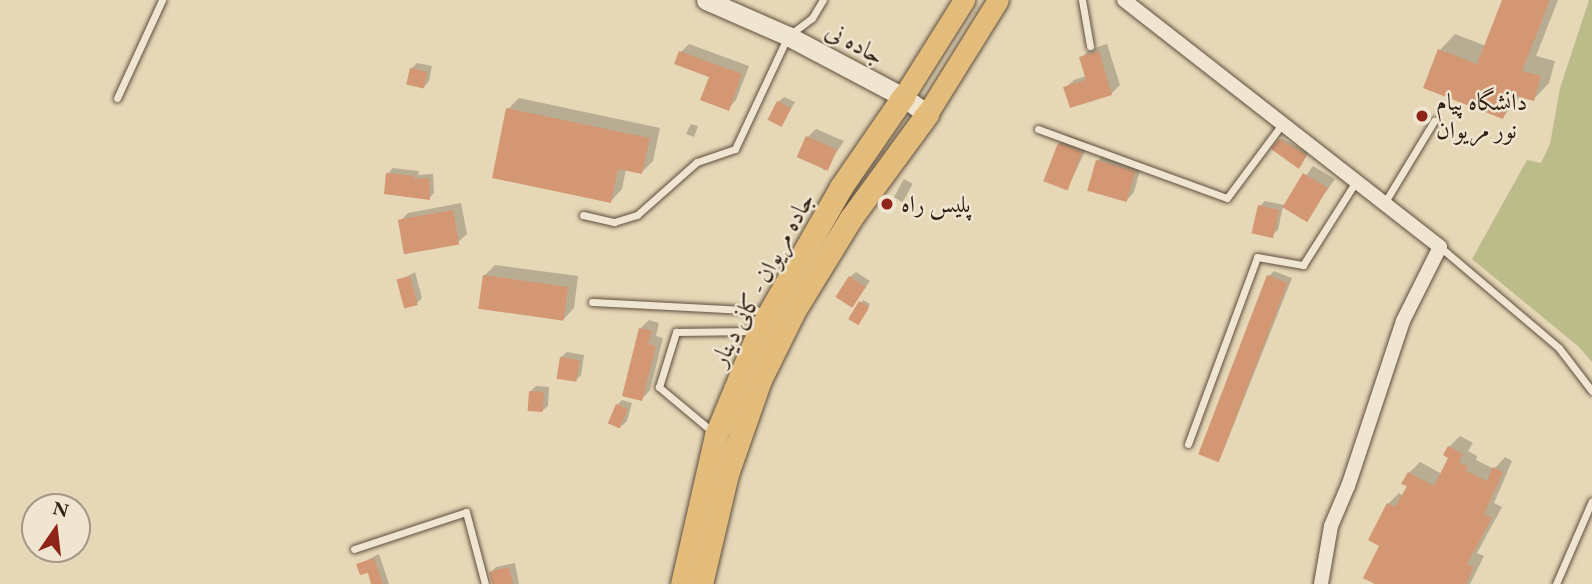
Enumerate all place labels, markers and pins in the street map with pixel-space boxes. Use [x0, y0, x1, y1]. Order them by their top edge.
place label: دانشگاه پیام نور مریوان [1436, 88, 1527, 144]
marker: دانشگاه پیام نور مریوان [1414, 108, 1430, 124]
place label: پلیس راه [901, 190, 970, 218]
marker: پلیس راه [879, 196, 895, 212]

